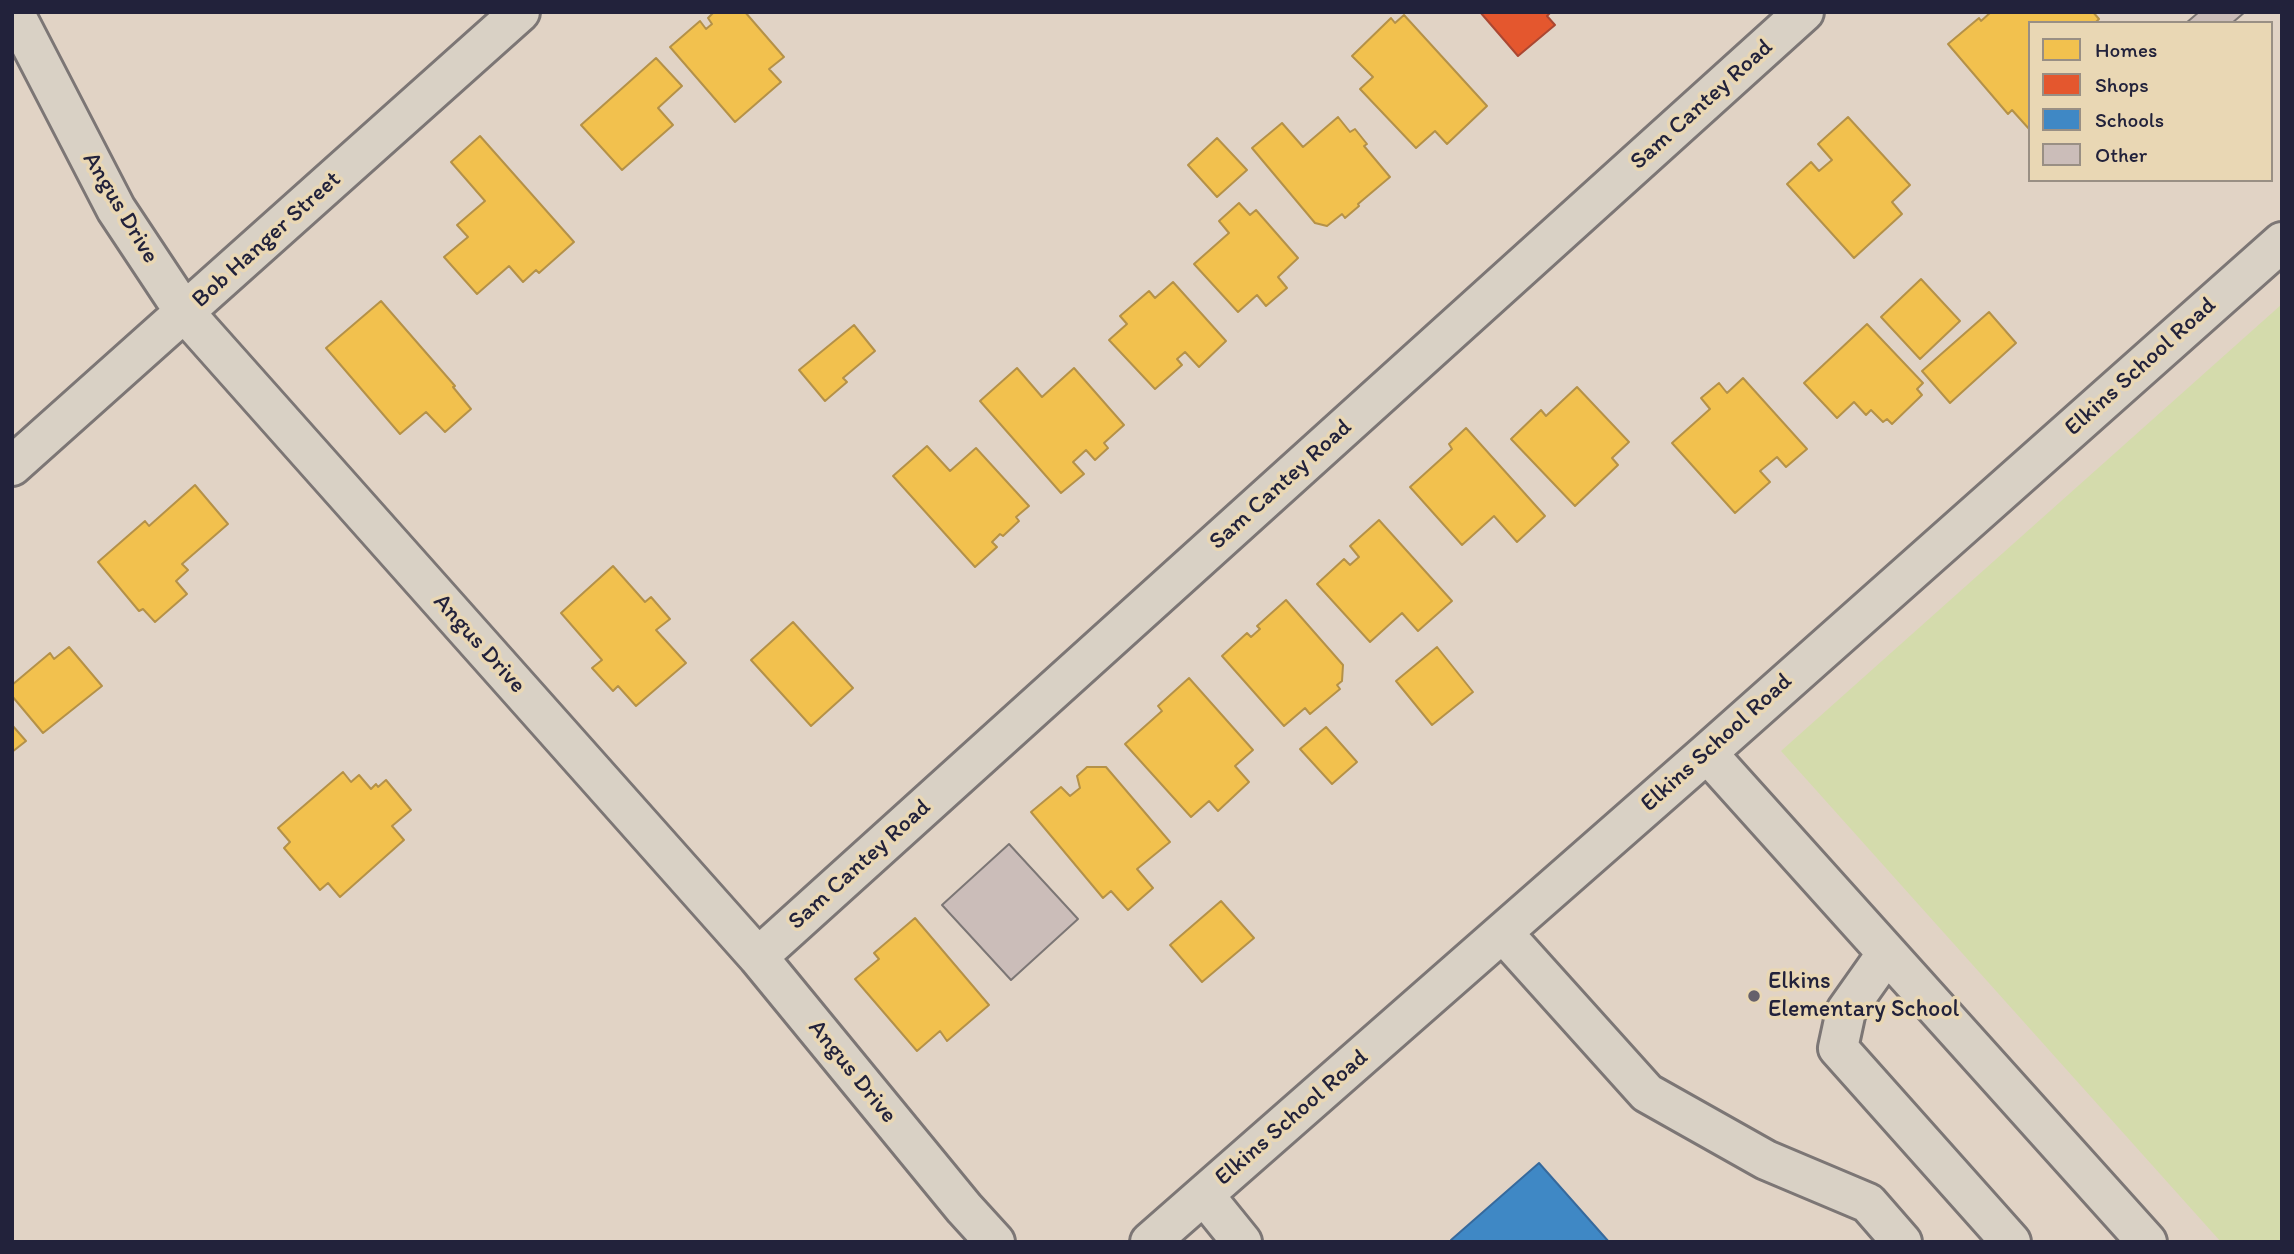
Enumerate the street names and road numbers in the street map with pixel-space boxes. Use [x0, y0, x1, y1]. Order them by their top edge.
street label: Sam Cantey Road [1625, 33, 1779, 177]
street label: Angus Drive [76, 147, 164, 269]
street label: Bob Hanger Street [187, 166, 347, 314]
street label: Elkins School Road [2059, 292, 2223, 442]
street label: Sam Cantey Road [1204, 413, 1358, 557]
street label: Angus Drive [427, 588, 531, 700]
street label: Elkins School Road [1635, 668, 1799, 818]
street label: Sam Cantey Road [783, 793, 937, 937]
street label: Angus Drive [802, 1014, 902, 1130]
street label: Elkins School Road [1210, 1044, 1374, 1192]

